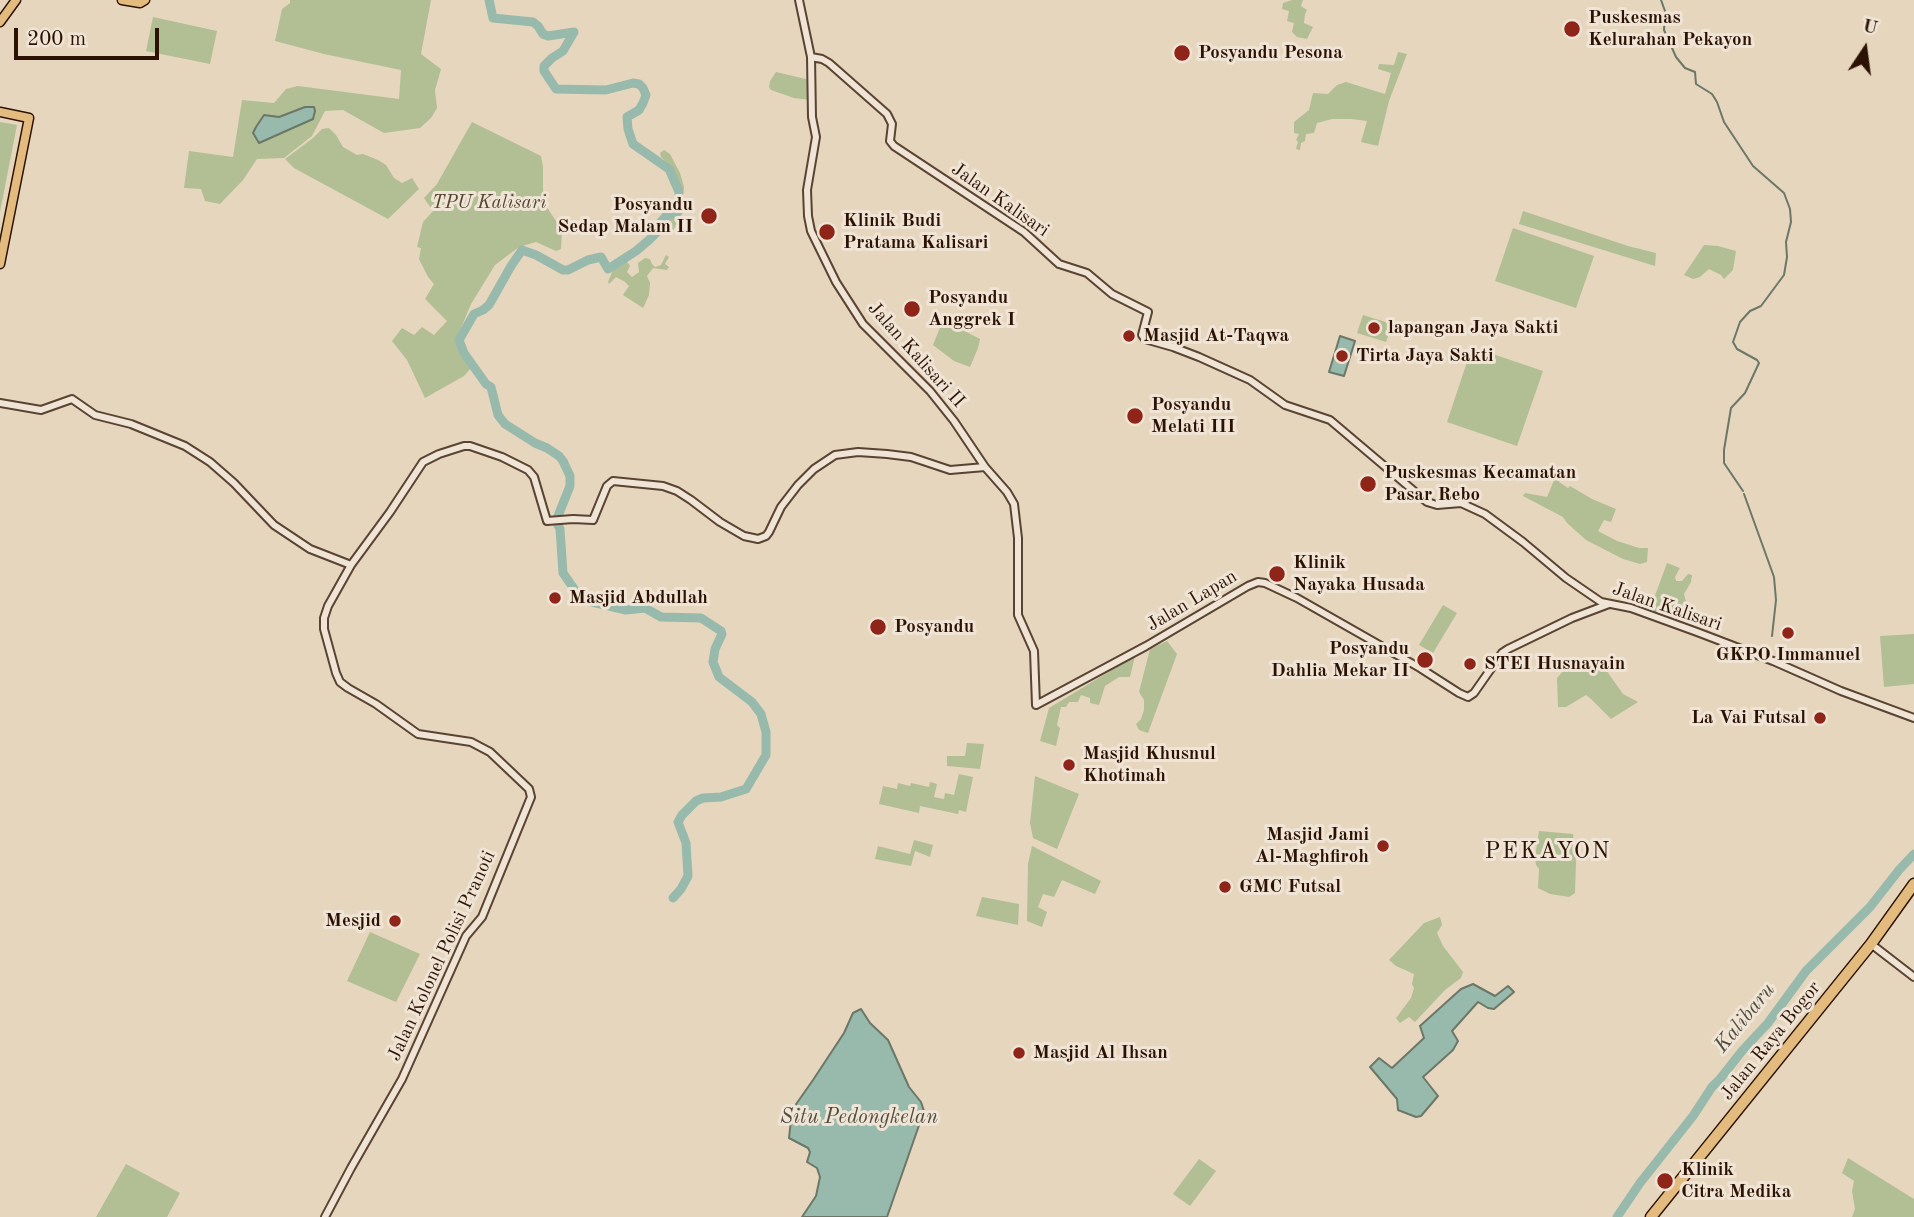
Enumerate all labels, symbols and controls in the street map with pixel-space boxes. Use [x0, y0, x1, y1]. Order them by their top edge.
place label: Puskesmas Kelurahan Pekayon [1588, 7, 1752, 51]
scale bar [18, 14, 163, 58]
north arrow [1830, 14, 1900, 84]
text: U [1860, 17, 1879, 39]
marker: Puskesmas Kelurahan Pekayon [1562, 19, 1582, 39]
text: 200 m [27, 29, 86, 50]
place label: Posyandu Pesona [1198, 42, 1343, 64]
marker: Posyandu Pesona [1172, 43, 1192, 63]
street label: Jalan Kalisari [947, 158, 1053, 242]
park label: TPU Kalisari [432, 192, 546, 214]
place label: Posyandu Sedap Malam II [557, 194, 693, 238]
marker: Posyandu Sedap Malam II [699, 206, 719, 226]
place label: Klinik Budi Pratama Kalisari [843, 210, 988, 254]
marker: Klinik Budi Pratama Kalisari [817, 222, 837, 242]
place label: Posyandu Anggrek I [928, 287, 1015, 331]
street label: Jalan Kalisari II [862, 297, 970, 413]
marker: Posyandu Anggrek I [902, 299, 922, 319]
place label: lapangan Jaya Sakti [1388, 317, 1558, 339]
marker: lapangan Jaya Sakti [1366, 320, 1382, 336]
place label: Masjid At-Taqwa [1143, 325, 1289, 347]
marker: Masjid At-Taqwa [1121, 328, 1137, 344]
place label: Tirta Jaya Sakti [1356, 345, 1494, 367]
marker: Tirta Jaya Sakti [1334, 348, 1350, 364]
place label: Posyandu Melati III [1151, 394, 1235, 438]
marker: Posyandu Melati III [1125, 406, 1145, 426]
place label: Puskesmas Kecamatan Pasar Rebo [1384, 462, 1576, 506]
marker: Puskesmas Kecamatan Pasar Rebo [1358, 474, 1378, 494]
place label: Klinik Nayaka Husada [1293, 552, 1425, 596]
marker: Klinik Nayaka Husada [1267, 564, 1287, 584]
street label: Jalan Lapan [1143, 565, 1241, 637]
street label: Jalan Kalisari [1609, 578, 1725, 636]
place label: Masjid Abdullah [569, 587, 708, 609]
marker: Masjid Abdullah [547, 590, 563, 606]
place label: Posyandu [894, 616, 974, 638]
marker: Posyandu [868, 617, 888, 637]
marker: GKPO Immanuel [1780, 625, 1796, 641]
place label: Posyandu Dahlia Mekar II [1271, 638, 1409, 682]
place label: GKPO Immanuel [1716, 644, 1860, 666]
marker: Posyandu Dahlia Mekar II [1415, 650, 1435, 670]
place label: STEI Husnayain [1484, 653, 1625, 675]
marker: STEI Husnayain [1462, 656, 1478, 672]
place label: La Vai Futsal [1691, 707, 1806, 729]
marker: La Vai Futsal [1812, 710, 1828, 726]
place label: Masjid Khusnul Khotimah [1083, 743, 1216, 787]
marker: Masjid Khusnul Khotimah [1061, 757, 1077, 773]
place label: Masjid Jami Al-Maghfiroh [1255, 824, 1369, 868]
marker: Masjid Jami Al-Maghfiroh [1375, 838, 1391, 854]
district label: PEKAYON [1485, 838, 1611, 866]
street label: Jalan Kolonel Polisi Pranoti [383, 847, 501, 1065]
place label: GMC Futsal [1239, 876, 1341, 898]
marker: GMC Futsal [1217, 879, 1233, 895]
place label: Mesjid [325, 910, 381, 932]
marker: Mesjid [387, 913, 403, 929]
street label: Jalan Raya Bogor [1716, 977, 1826, 1105]
water label: Kalibaru [1709, 978, 1781, 1058]
place label: Masjid Al Ihsan [1033, 1042, 1168, 1064]
marker: Masjid Al Ihsan [1011, 1045, 1027, 1061]
water label: Situ Pedongkelan [780, 1104, 938, 1130]
place label: Klinik Citra Medika [1681, 1159, 1791, 1203]
marker: Klinik Citra Medika [1655, 1171, 1675, 1191]

